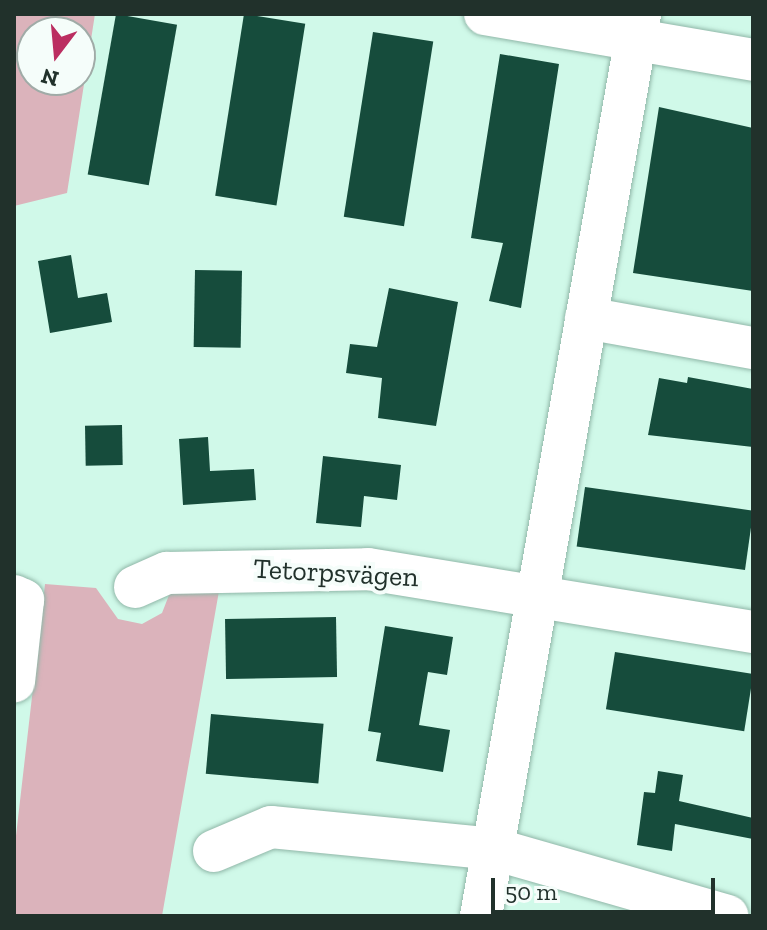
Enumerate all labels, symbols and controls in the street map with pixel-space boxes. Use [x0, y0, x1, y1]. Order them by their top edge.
north arrow [16, 16, 96, 96]
text: N [38, 62, 62, 93]
street label: Tetorpsvägen [253, 552, 419, 594]
scale bar [495, 862, 719, 912]
text: 50 m [505, 877, 557, 906]

